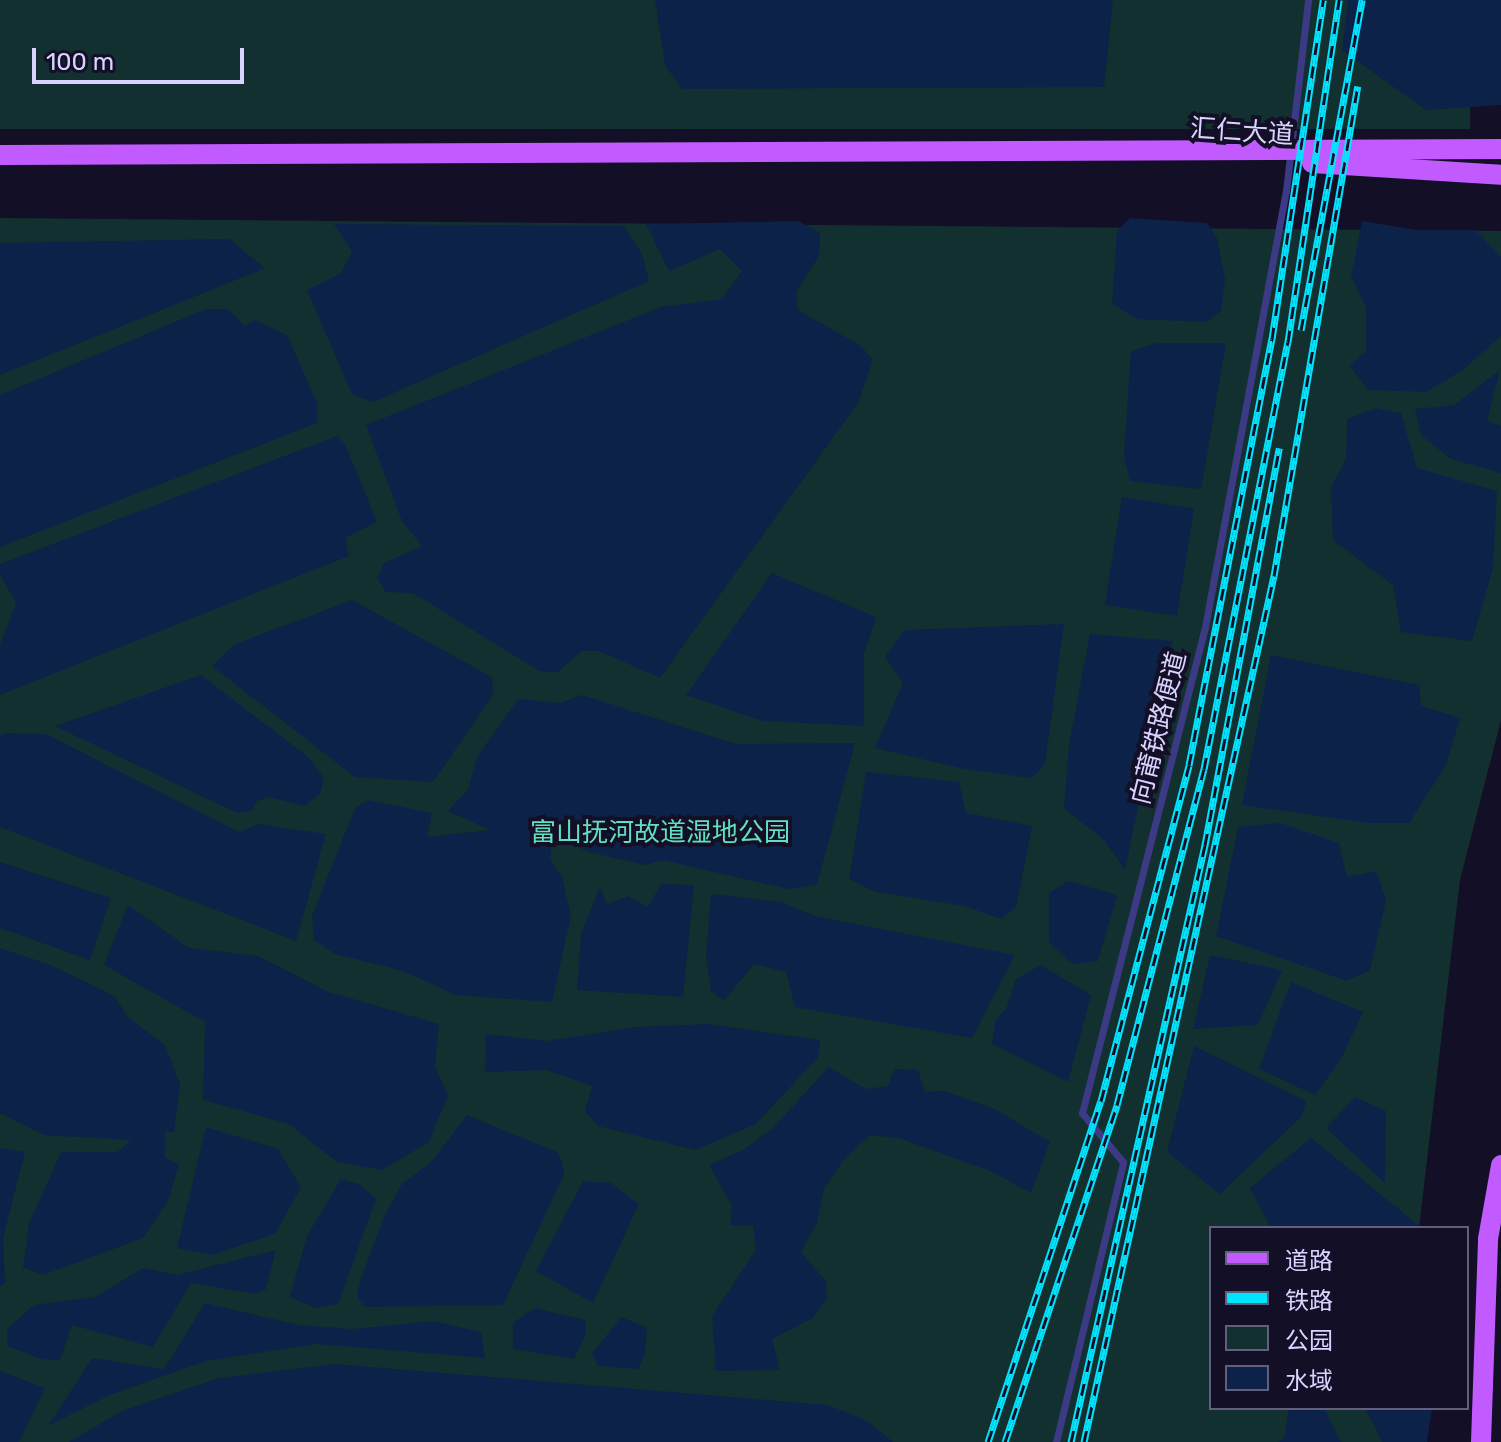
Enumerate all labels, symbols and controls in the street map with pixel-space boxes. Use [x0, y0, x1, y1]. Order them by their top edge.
scale bar [36, 32, 248, 82]
text: 100 m [46, 48, 114, 76]
street label: 汇仁大道 [1189, 113, 1295, 151]
street label: 向莆铁路便道 [1125, 649, 1193, 807]
park label: 富山抚河故道湿地公园 [530, 817, 790, 849]
legend [1209, 1226, 1469, 1410]
text: 道路 [1285, 1247, 1333, 1275]
text: 铁路 [1285, 1287, 1333, 1315]
text: 公园 [1285, 1327, 1333, 1355]
text: 水域 [1285, 1367, 1333, 1395]

